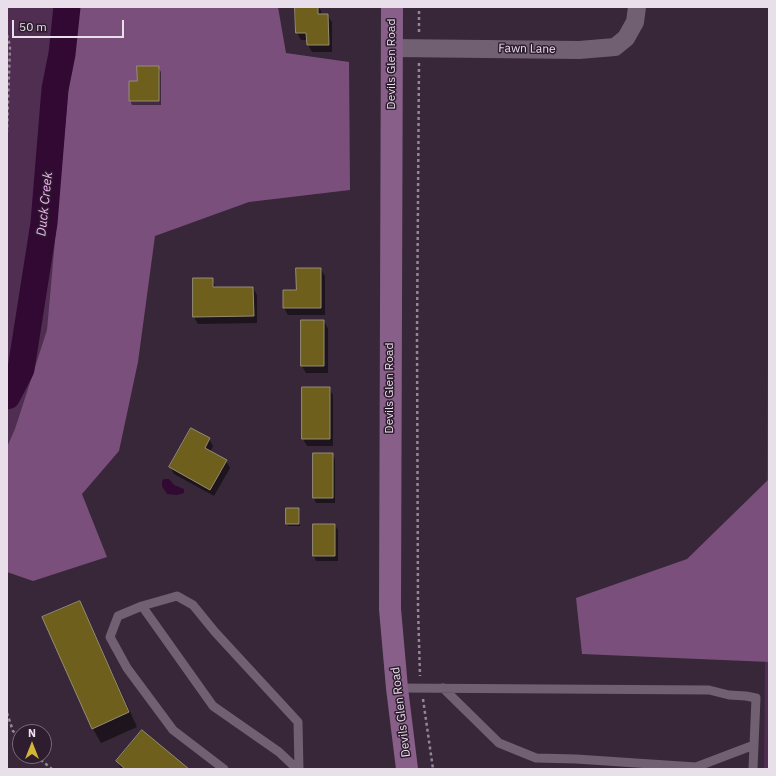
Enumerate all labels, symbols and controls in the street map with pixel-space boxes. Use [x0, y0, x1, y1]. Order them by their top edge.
scale bar [14, 12, 126, 38]
text: 50 m [19, 19, 47, 34]
street label: Devils Glen Road [385, 19, 399, 109]
street label: Fawn Lane [498, 41, 556, 57]
water label: Duck Creek [34, 171, 56, 237]
street label: Devils Glen Road [383, 343, 397, 433]
street label: Devils Glen Road [388, 666, 414, 758]
north arrow [12, 724, 52, 764]
text: N [28, 726, 36, 740]

